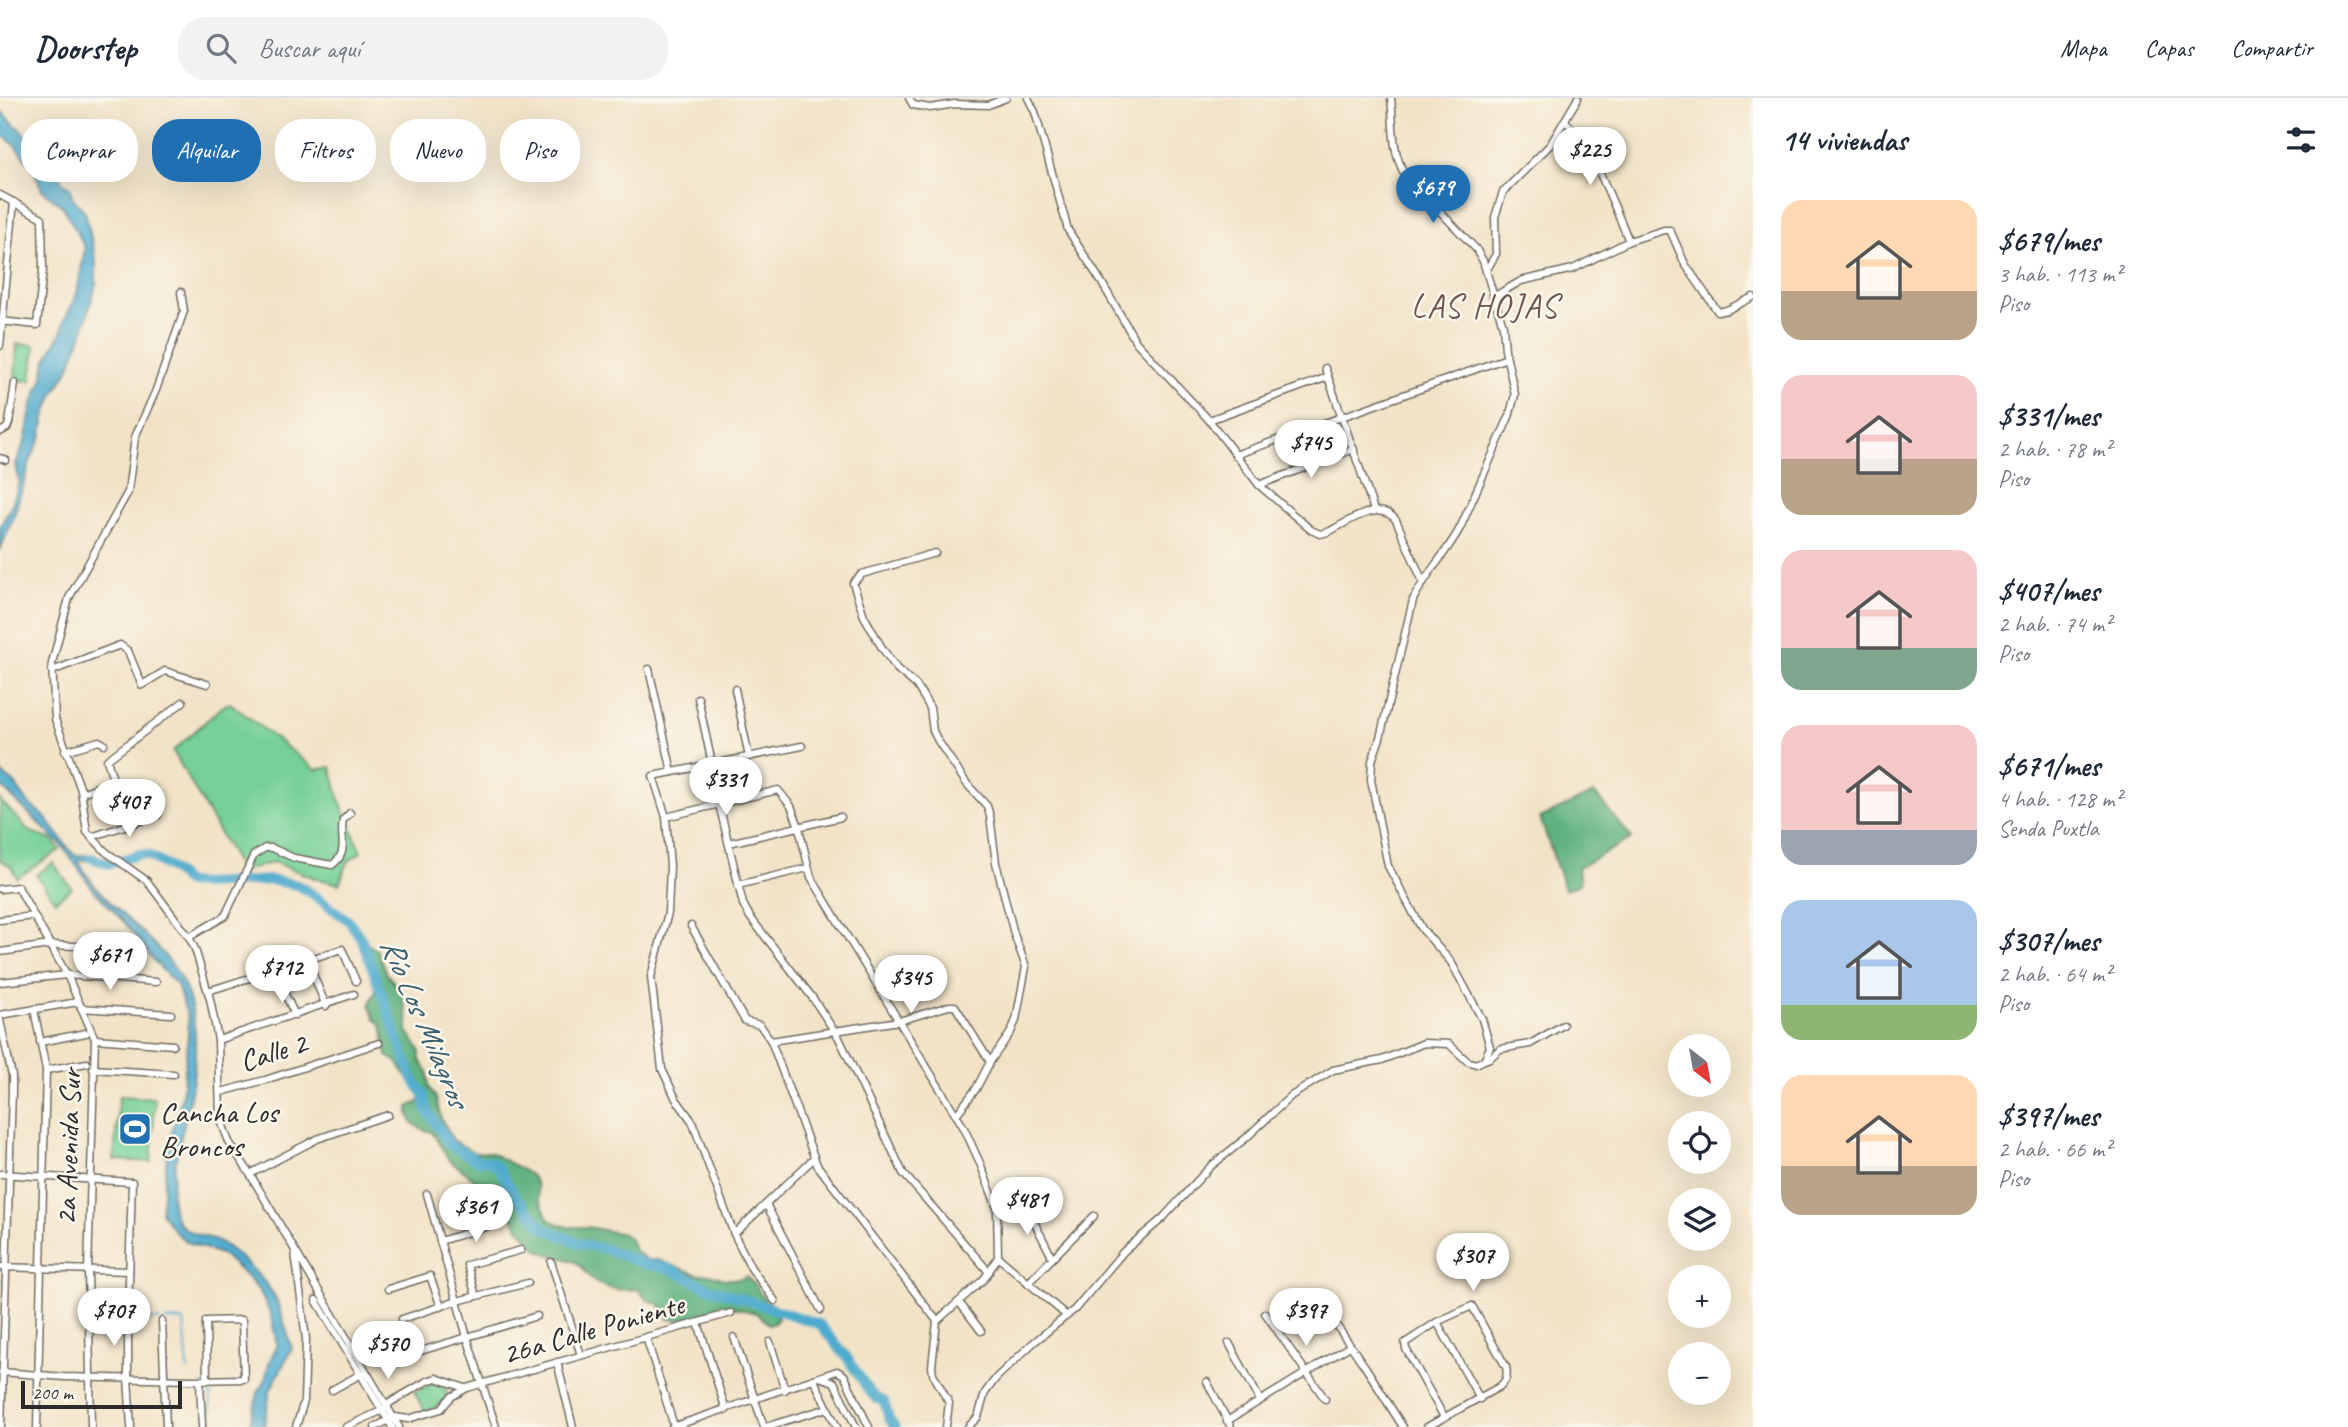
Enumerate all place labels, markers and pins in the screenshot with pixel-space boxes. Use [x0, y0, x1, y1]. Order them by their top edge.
pin: $225 [1549, 127, 1631, 187]
pin: $679 [1392, 166, 1474, 225]
pin: $745 [1270, 420, 1352, 480]
pin: $331 [685, 758, 767, 817]
pin: $407 [88, 780, 170, 839]
pin: $671 [69, 932, 151, 992]
pin: $712 [241, 946, 323, 1005]
pin: $345 [870, 956, 952, 1015]
place label: Cancha Los Broncos [160, 1093, 281, 1165]
sports icon: Cancha Los Broncos [116, 1110, 154, 1148]
pin: $481 [986, 1178, 1068, 1237]
pin: $361 [435, 1184, 517, 1244]
pin: $307 [1432, 1234, 1514, 1293]
pin: $707 [73, 1288, 155, 1348]
pin: $397 [1265, 1288, 1347, 1348]
pin: $570 [347, 1322, 429, 1381]

